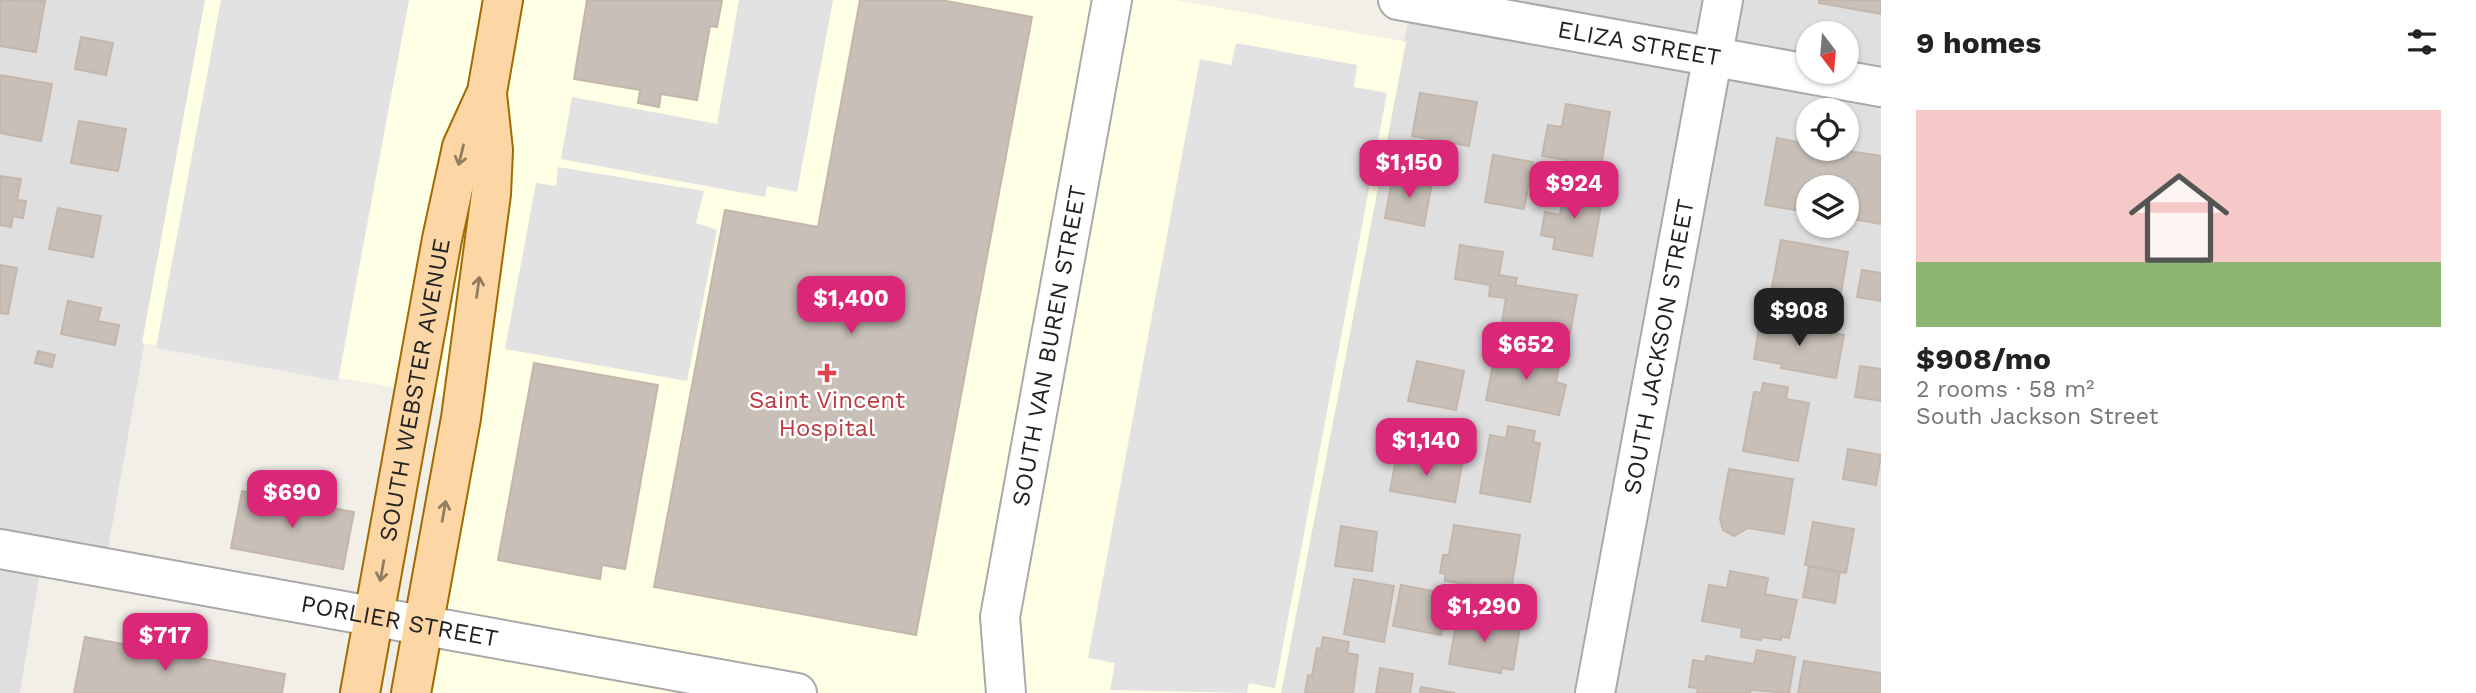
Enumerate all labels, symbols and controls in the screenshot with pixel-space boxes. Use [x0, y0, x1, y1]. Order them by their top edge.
street label: ELIZA STREET [1555, 15, 1723, 72]
north arrow [1796, 21, 1858, 84]
map controls [1796, 21, 1859, 238]
icon: filters [2403, 23, 2441, 61]
text: 9 homes [1916, 25, 2041, 60]
button: locate [1796, 98, 1859, 161]
pin: $1,150 [1352, 140, 1466, 200]
one-way arrow [453, 144, 466, 166]
text: $1,150 [1375, 149, 1443, 176]
icon: home [2116, 155, 2242, 281]
pin: $924 [1533, 162, 1615, 221]
text: $924 [1545, 170, 1603, 197]
button: layers [1796, 175, 1859, 238]
street label: SOUTH VAN BUREN STREET [1006, 183, 1092, 508]
street label: SOUTH JACKSON STREET [1618, 197, 1700, 497]
street label: SOUTH WEBSTER AVENUE [374, 236, 456, 543]
one-way arrow [472, 276, 485, 298]
pin: $1,400 [794, 276, 908, 336]
text: $1,400 [813, 285, 889, 312]
pin: $908 [1758, 288, 1840, 348]
text: $908 [1770, 297, 1828, 324]
pin: $652 [1485, 322, 1567, 382]
text: $652 [1498, 331, 1554, 358]
text: $908/mo [1916, 341, 2051, 376]
marker: Saint Vincent Hospital [817, 363, 837, 383]
text: 2 rooms · 58 m² [1916, 376, 2095, 403]
place label: Saint Vincent Hospital [749, 386, 905, 442]
text: South Jackson Street [1916, 403, 2158, 430]
pin: $1,140 [1369, 419, 1483, 478]
text: $1,140 [1392, 427, 1460, 454]
pin: $690 [251, 470, 333, 530]
text: $690 [263, 479, 321, 506]
one-way arrow [438, 500, 451, 523]
one-way arrow [375, 559, 389, 582]
pin: $1,290 [1427, 584, 1541, 644]
street label: PORLIER STREET [299, 590, 500, 653]
text: $1,290 [1447, 593, 1521, 620]
pin: $717 [124, 614, 206, 673]
text: $717 [139, 622, 191, 649]

